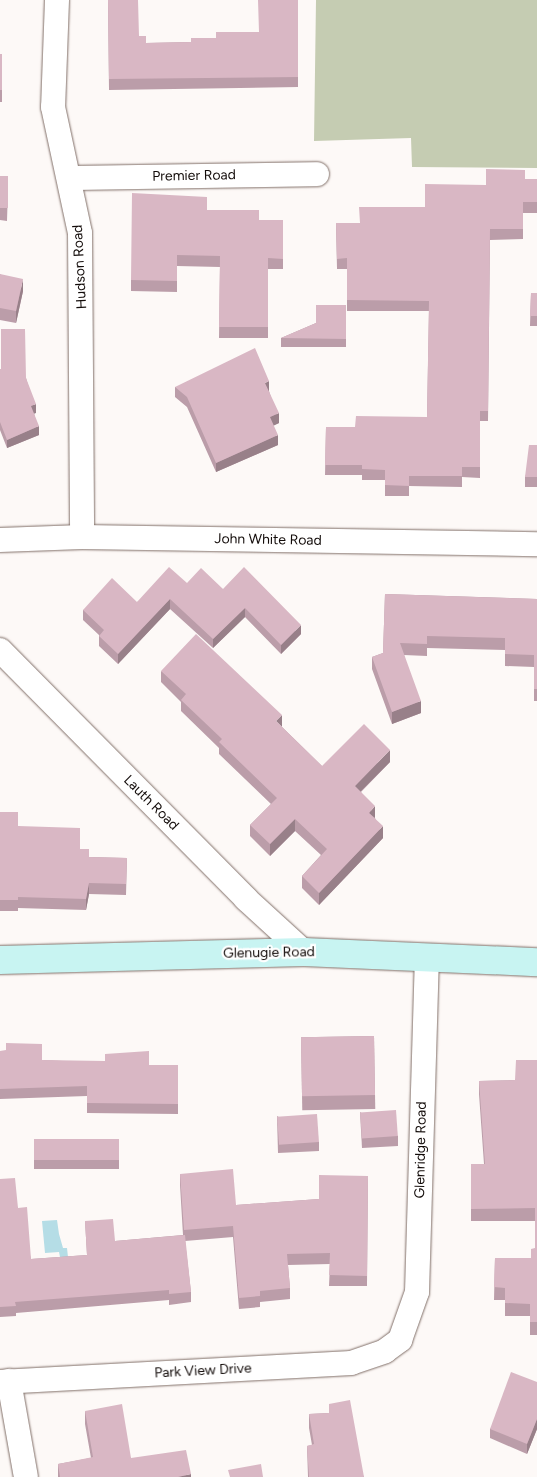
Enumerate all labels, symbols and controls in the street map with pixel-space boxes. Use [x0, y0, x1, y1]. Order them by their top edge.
street label: Premier Road [152, 167, 236, 185]
street label: Hudson Road [69, 224, 91, 310]
street label: John White Road [214, 531, 322, 549]
street label: Lauth Road [120, 772, 182, 834]
street label: Glenugie Road [223, 944, 315, 962]
street label: Glenridge Road [412, 1101, 430, 1199]
street label: Park View Drive [154, 1360, 252, 1382]

